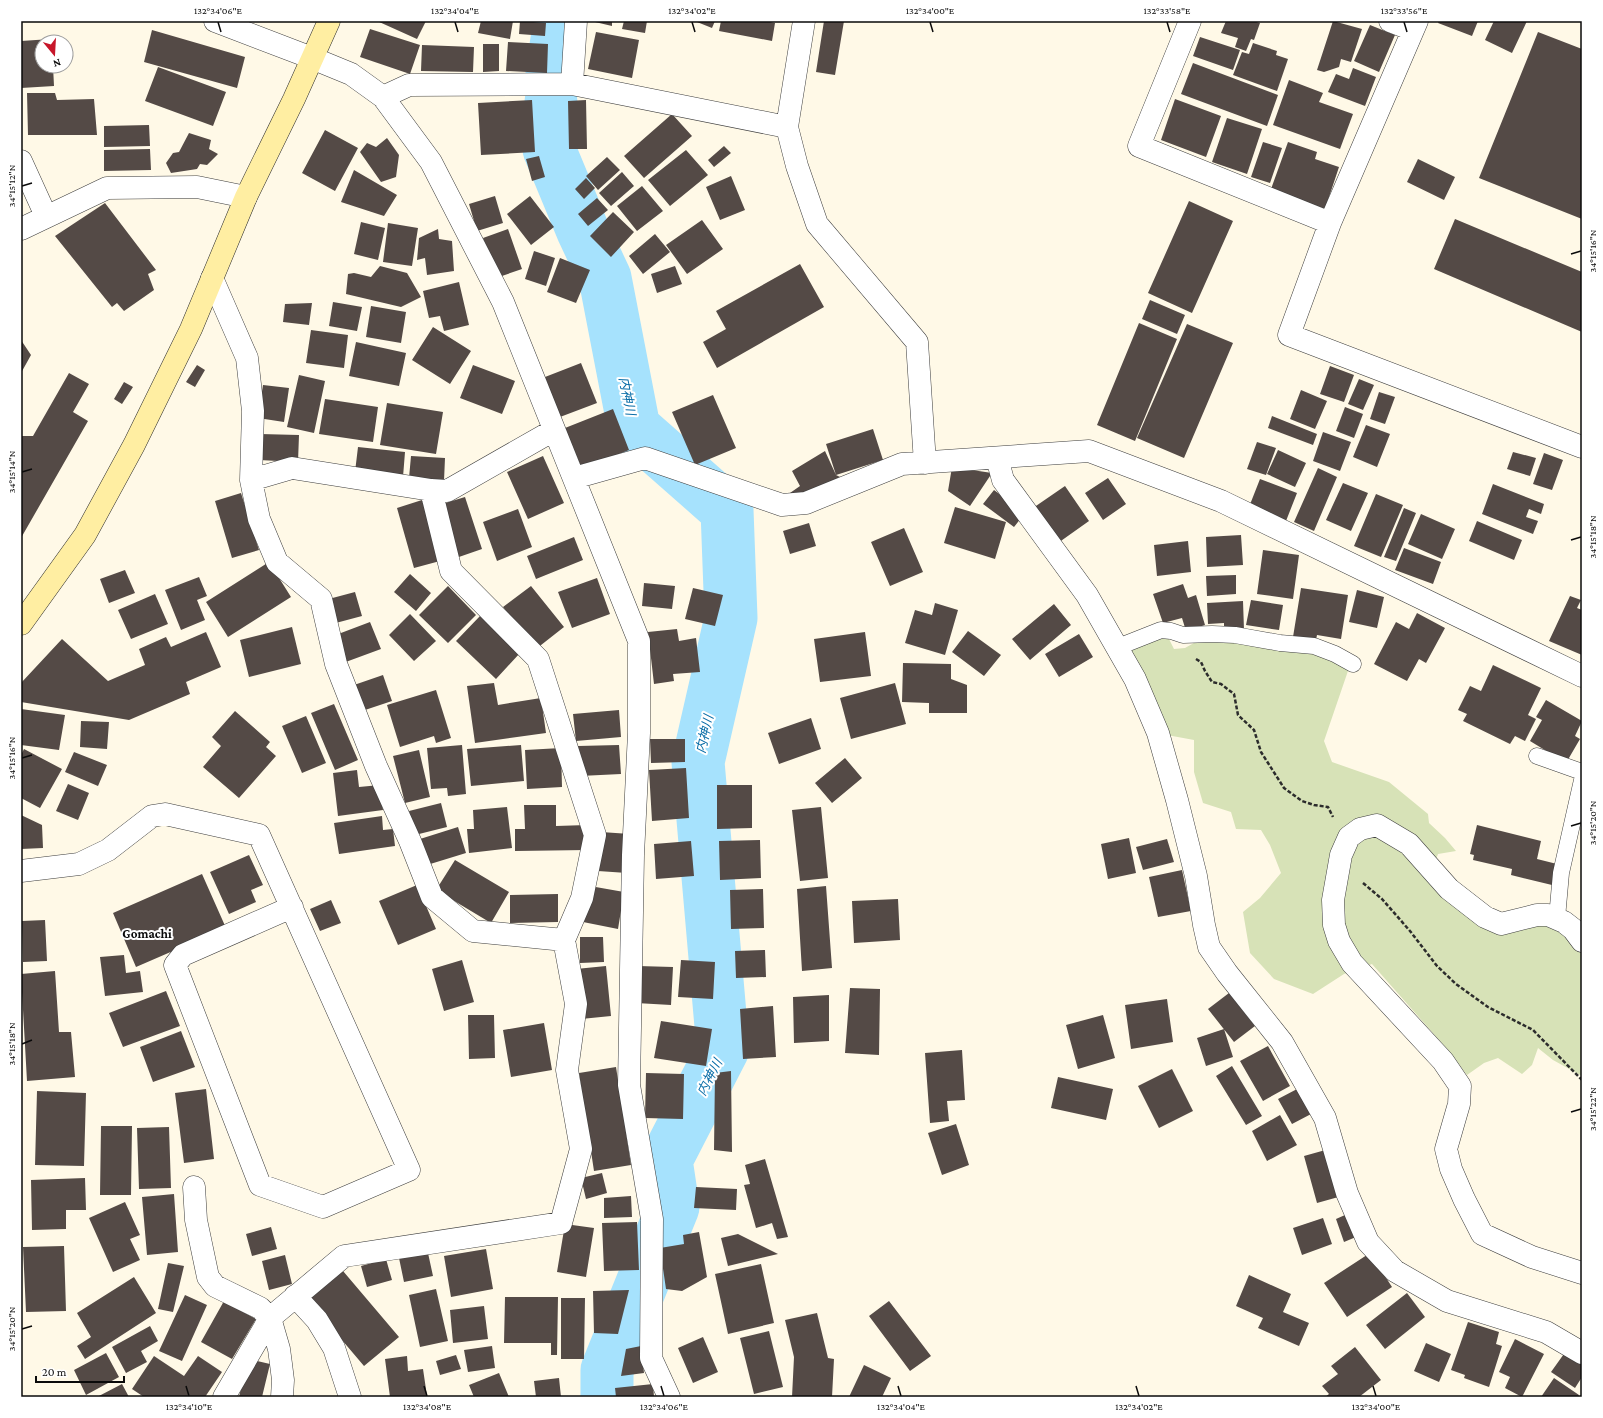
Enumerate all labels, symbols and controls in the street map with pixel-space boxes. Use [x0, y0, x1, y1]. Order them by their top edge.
text: 132°34'06"E [194, 5, 243, 16]
text: 132°34'04"E [431, 5, 479, 16]
text: 132°34'02"E [668, 5, 716, 16]
text: 132°34'00"E [906, 5, 955, 16]
text: 132°33'58"E [1144, 5, 1191, 16]
text: 132°33'56"E [1381, 5, 1428, 16]
north arrow [34, 34, 74, 74]
text: N [51, 57, 63, 71]
text: 34°15'12"N [6, 164, 17, 207]
text: 34°15'16"N [1587, 229, 1598, 272]
water label: 内神川 [616, 376, 639, 419]
text: 34°15'14"N [6, 450, 17, 493]
text: 34°15'18"N [1587, 515, 1598, 559]
water label: 内神川 [693, 711, 717, 755]
text: 34°15'16"N [6, 736, 17, 779]
text: 34°15'20"N [1587, 800, 1598, 845]
district label: Gomachi [122, 926, 172, 941]
text: 34°15'18"N [6, 1022, 17, 1066]
water label: 内神川 [694, 1055, 726, 1098]
text: 34°15'22"N [1587, 1087, 1598, 1131]
text: 34°15'20"N [6, 1306, 17, 1351]
scale bar [36, 1358, 124, 1384]
text: 20 m [42, 1365, 67, 1379]
text: 132°34'10"E [166, 1401, 213, 1412]
text: 132°34'08"E [403, 1401, 452, 1412]
text: 132°34'06"E [640, 1401, 689, 1412]
text: 132°34'04"E [877, 1401, 925, 1412]
text: 132°34'02"E [1115, 1401, 1163, 1412]
text: 132°34'00"E [1352, 1401, 1401, 1412]

